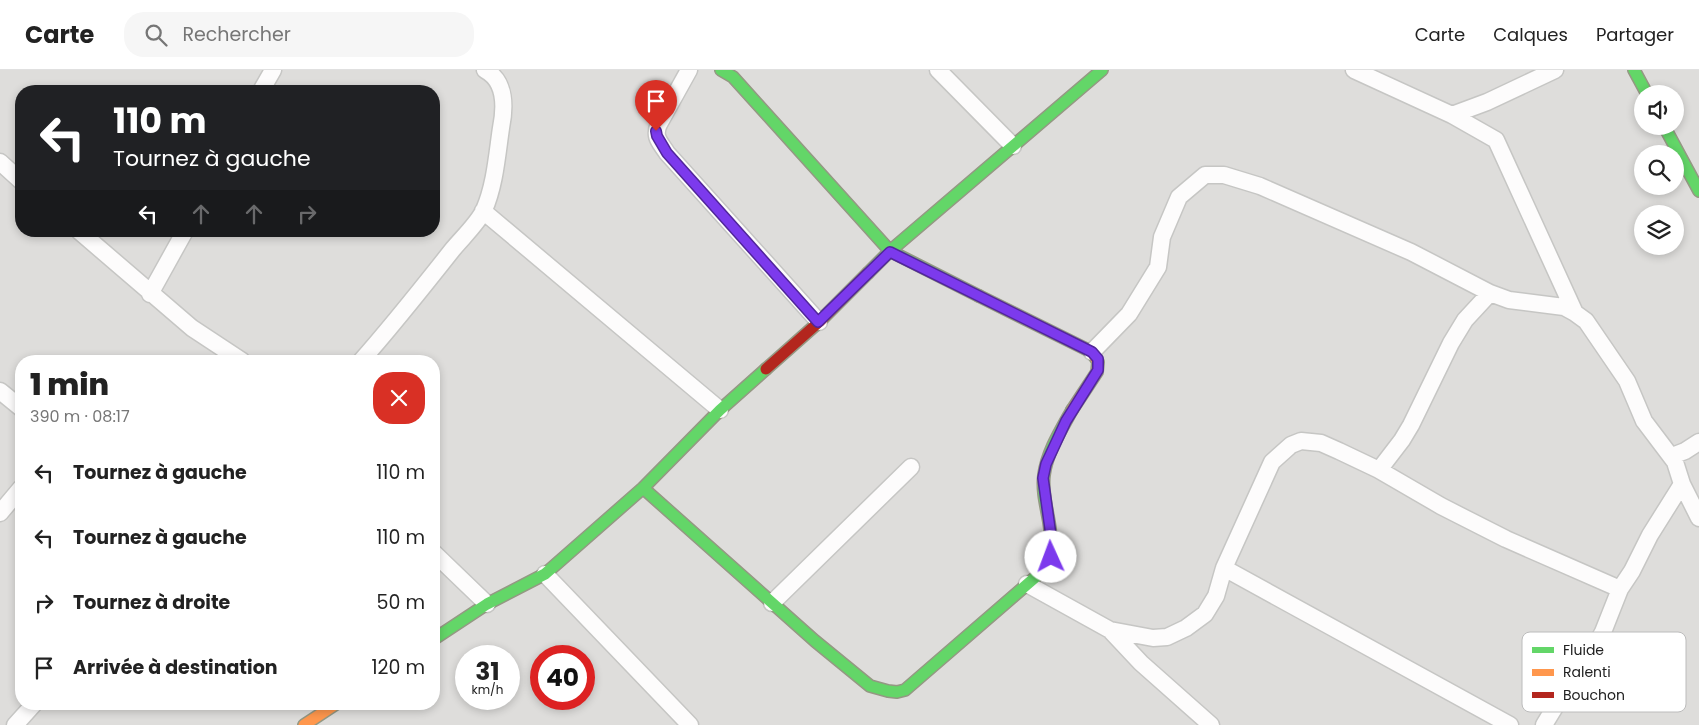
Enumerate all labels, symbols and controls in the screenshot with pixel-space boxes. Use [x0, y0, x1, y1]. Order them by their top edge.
search box [124, 12, 474, 57]
text: Carte [25, 18, 94, 51]
icon: search [142, 21, 170, 49]
text: Rechercher [182, 21, 291, 48]
text: Carte [1415, 22, 1465, 47]
text: Calques [1493, 22, 1568, 47]
text: Partager [1596, 22, 1674, 47]
pin [635, 80, 677, 131]
map controls [1634, 85, 1684, 255]
button: sound [1634, 85, 1684, 135]
icon: arrive [642, 87, 670, 115]
text: 110 m [113, 96, 207, 145]
icon: left [30, 105, 95, 170]
text: Tournez à gauche [113, 143, 311, 174]
button: search [1634, 145, 1684, 195]
icon: left [134, 200, 162, 228]
icon: ahead [187, 200, 215, 228]
icon: ahead [240, 200, 268, 228]
icon: right [293, 200, 321, 228]
button: layers [1634, 205, 1684, 255]
text: 1 min [30, 363, 109, 406]
button: close [373, 372, 425, 424]
text: 390 m · 08:17 [30, 405, 130, 428]
icon: left [30, 459, 58, 487]
text: Tournez à gauche [73, 459, 247, 486]
text: 110 m [376, 459, 425, 486]
icon: left [30, 524, 58, 552]
text: Tournez à gauche [73, 524, 247, 551]
text: 110 m [376, 524, 425, 551]
position arrow [1024, 530, 1076, 582]
icon: right [30, 589, 58, 617]
text: Tournez à droite [73, 589, 230, 616]
text: 50 m [376, 589, 425, 616]
legend [1522, 632, 1686, 712]
text: Fluide [1563, 640, 1604, 660]
speed limit sign: 40 [530, 645, 595, 710]
icon: arrive [30, 654, 58, 682]
text: Arrivée à destination [73, 654, 278, 681]
text: 120 m [371, 654, 425, 681]
text: 31 [475, 654, 500, 689]
text: Ralenti [1563, 662, 1611, 682]
text: km/h [472, 681, 503, 698]
text: Bouchon [1563, 685, 1625, 705]

